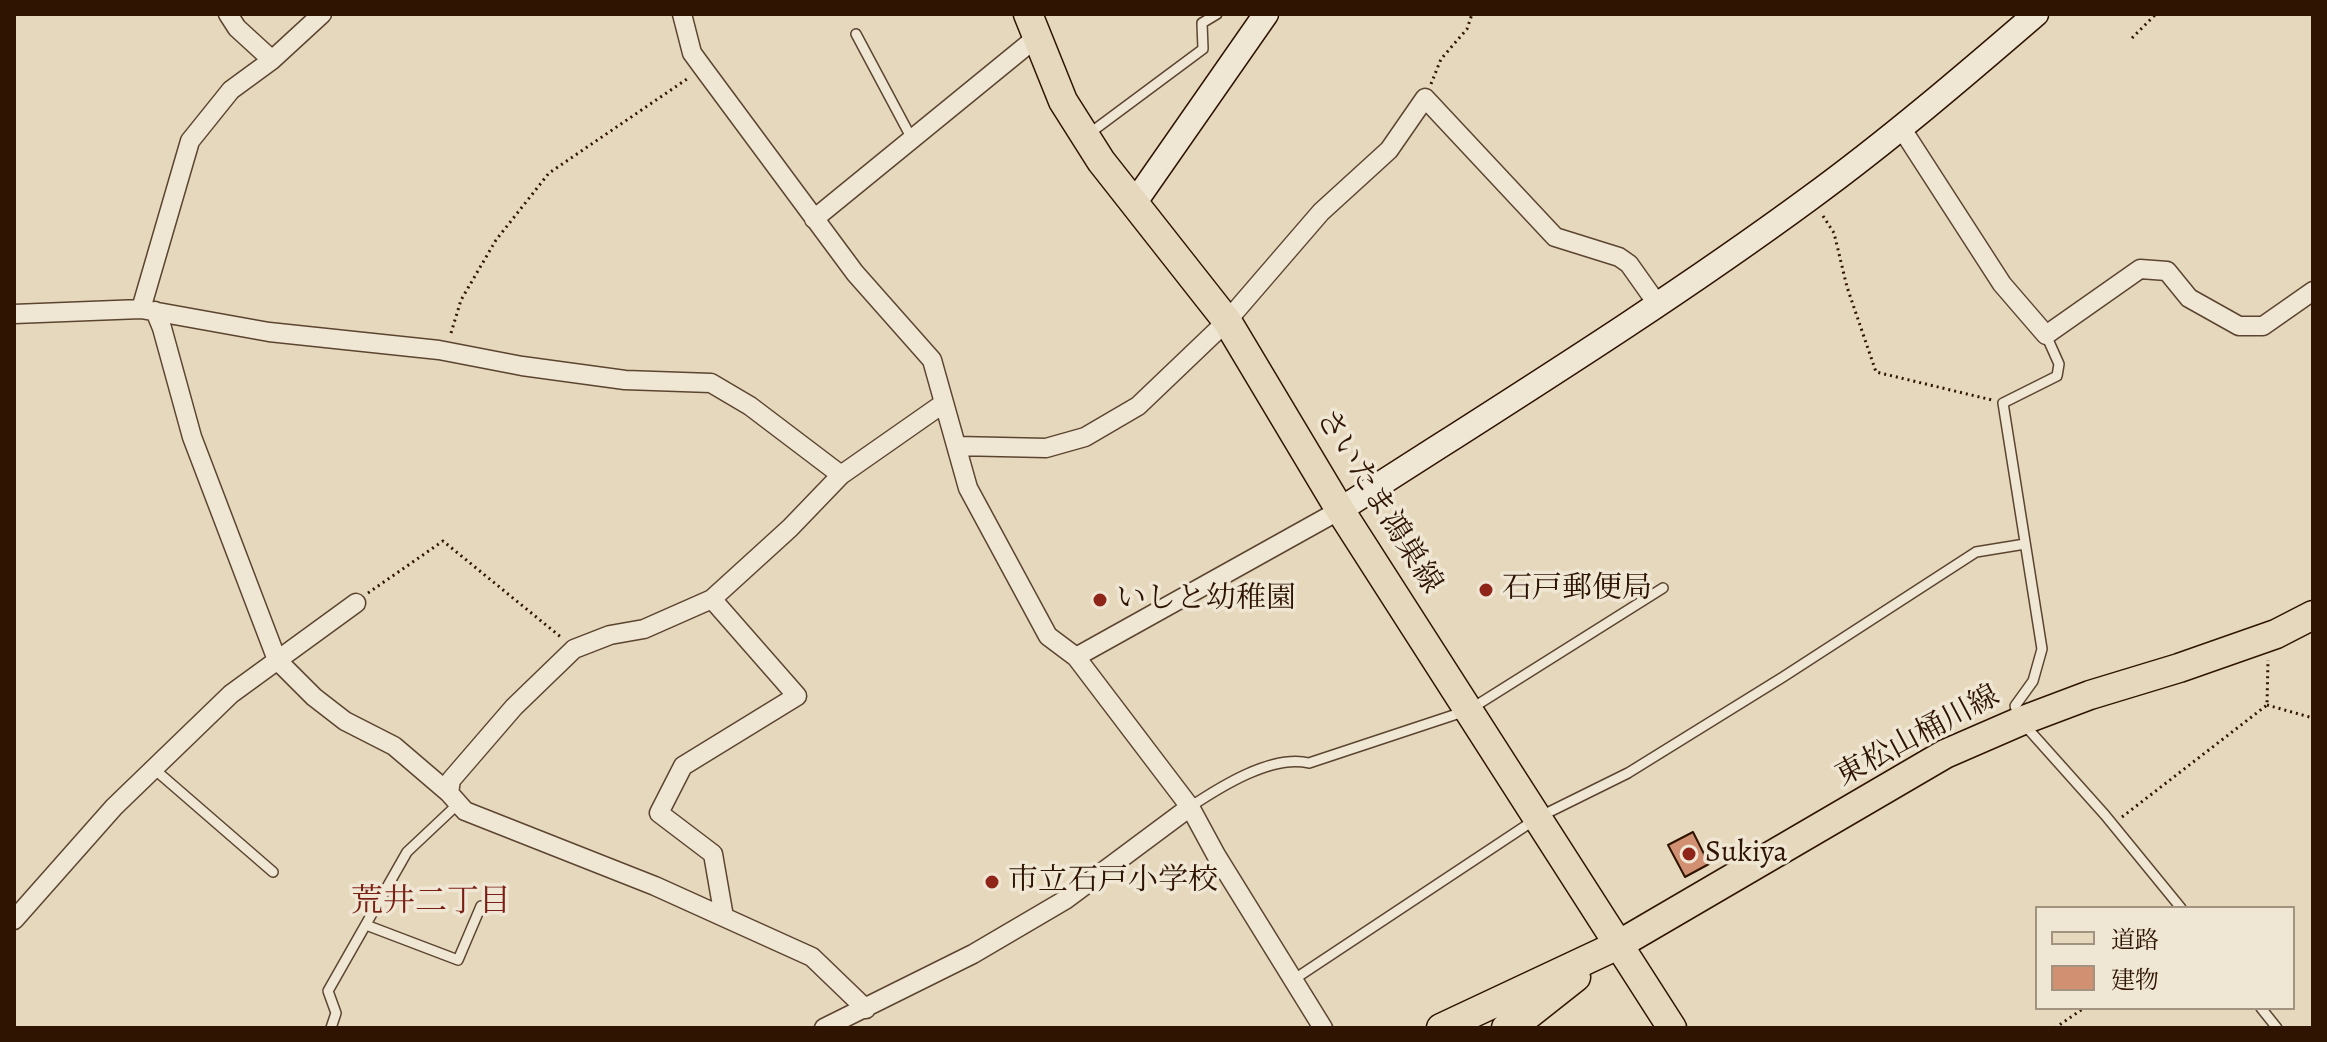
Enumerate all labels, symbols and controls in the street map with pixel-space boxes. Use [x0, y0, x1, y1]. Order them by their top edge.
street label: さいたま鴻巣線 [1307, 403, 1449, 601]
place label: 石戸郵便局 [1502, 572, 1652, 608]
marker: 石戸郵便局 [1477, 581, 1495, 599]
place label: いしと幼稚園 [1116, 582, 1296, 618]
marker: いしと幼稚園 [1091, 591, 1109, 609]
street label: 東松山桶川線 [1830, 679, 2006, 795]
place label: Sukiya [1705, 836, 1787, 872]
marker: Sukiya [1680, 845, 1698, 863]
place label: 市立石戸小学校 [1008, 864, 1218, 900]
marker: 市立石戸小学校 [983, 873, 1001, 891]
district label: 荒井二丁目 [351, 884, 511, 922]
legend [2035, 906, 2295, 1010]
text: 道路 [2111, 924, 2159, 956]
text: 建物 [2111, 964, 2159, 996]

